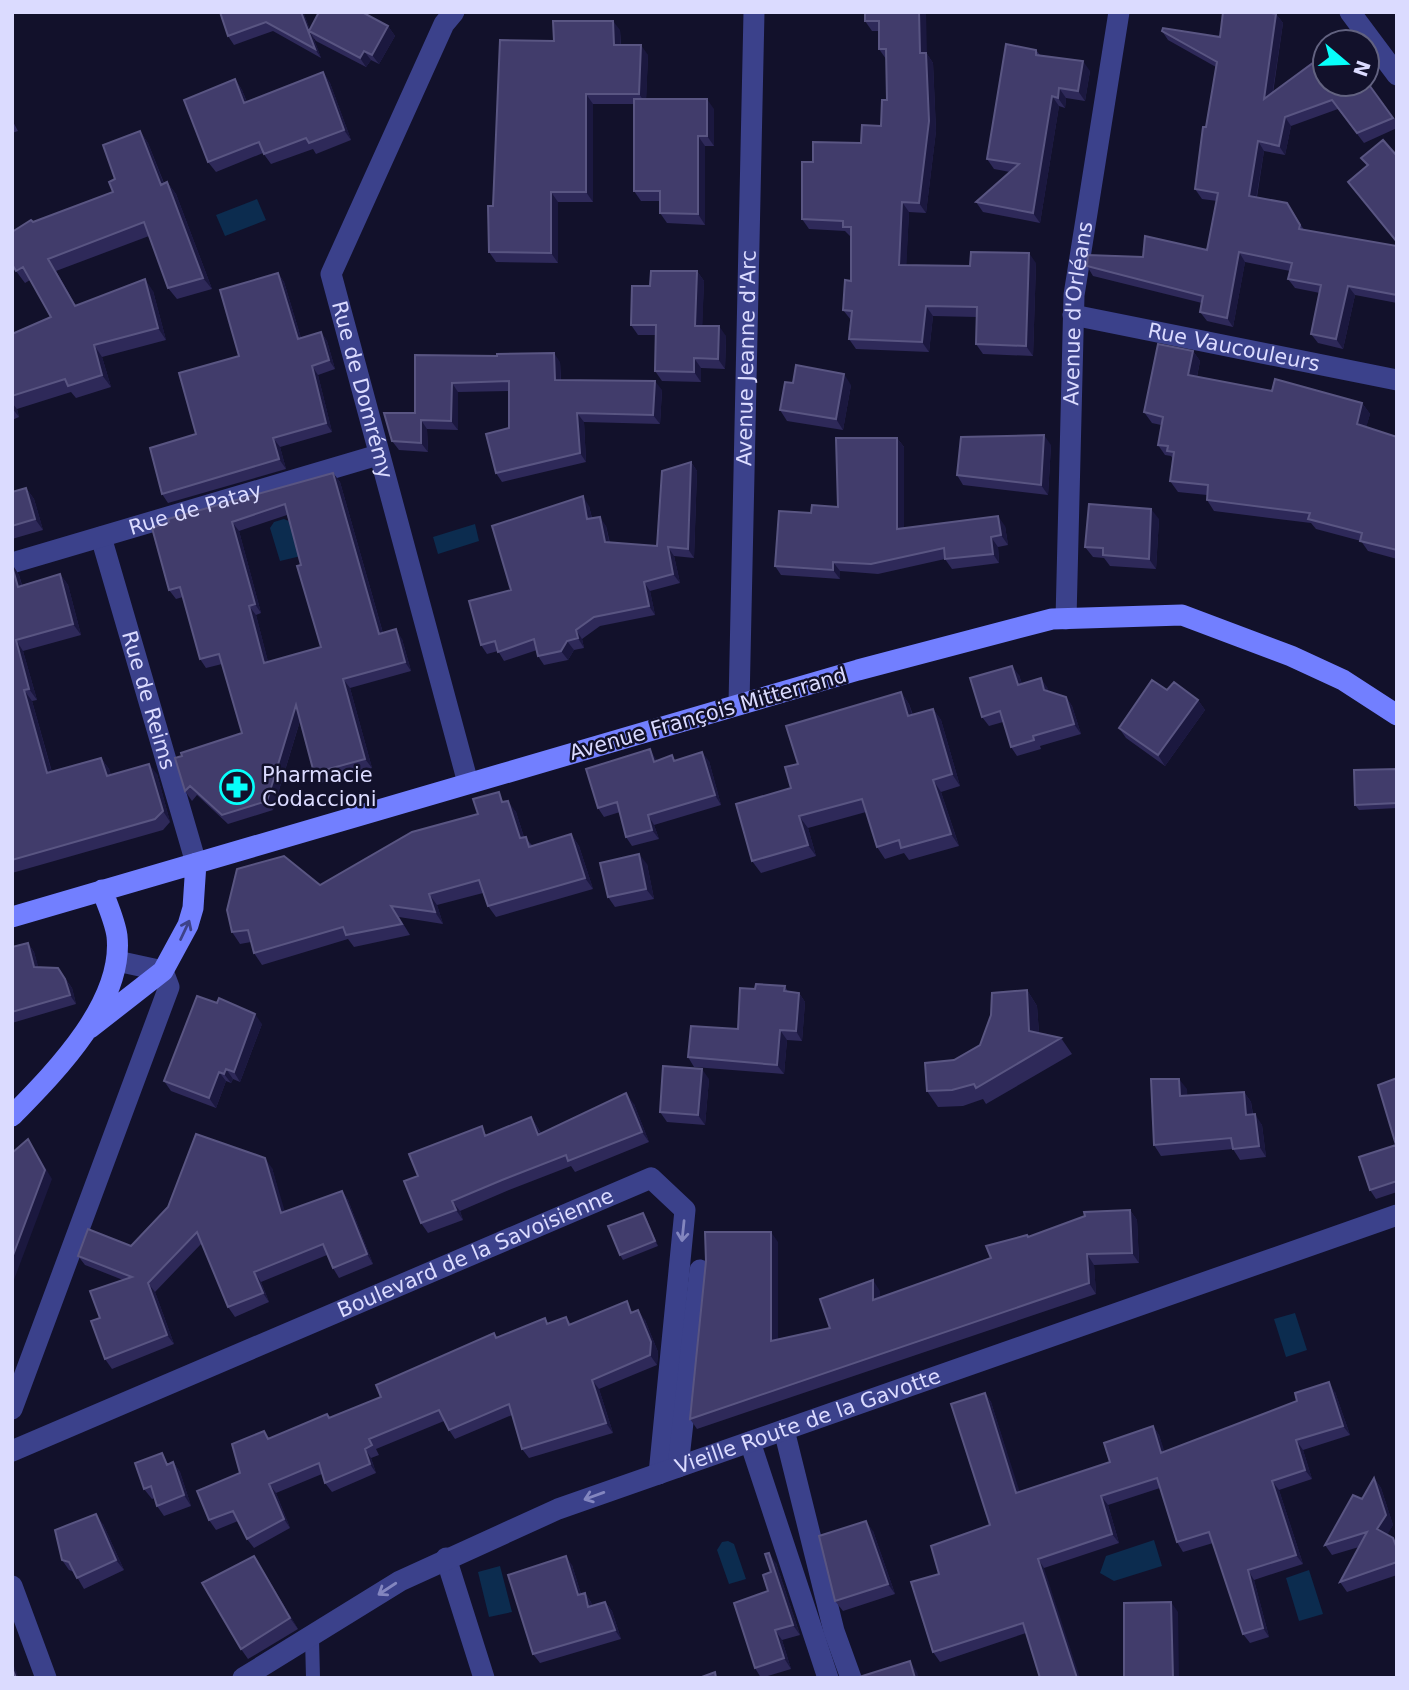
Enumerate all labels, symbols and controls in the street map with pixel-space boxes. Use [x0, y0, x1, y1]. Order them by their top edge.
north arrow [1311, 28, 1381, 98]
text: N [1349, 57, 1375, 80]
street label: Avenue d'Orléans [1059, 220, 1098, 406]
street label: Avenue Jeanne d'Arc [732, 250, 761, 466]
street label: Rue de Domrémy [327, 298, 398, 481]
street label: Rue Vaucouleurs [1146, 318, 1322, 376]
street label: Rue de Patay [126, 478, 265, 540]
street label: Rue de Reims [117, 628, 180, 772]
street label: Avenue François Mitterrand [566, 663, 850, 765]
place label: Pharmacie Codaccioni [262, 763, 377, 811]
pharmacy icon: Pharmacie Codaccioni [218, 768, 256, 806]
one-way arrow [179, 920, 192, 941]
street label: Boulevard de la Savoisienne [334, 1183, 617, 1323]
one-way arrow [676, 1219, 689, 1242]
street label: Vieille Route de la Gavotte [672, 1364, 944, 1479]
one-way arrow [584, 1491, 606, 1504]
one-way arrow [378, 1583, 398, 1597]

